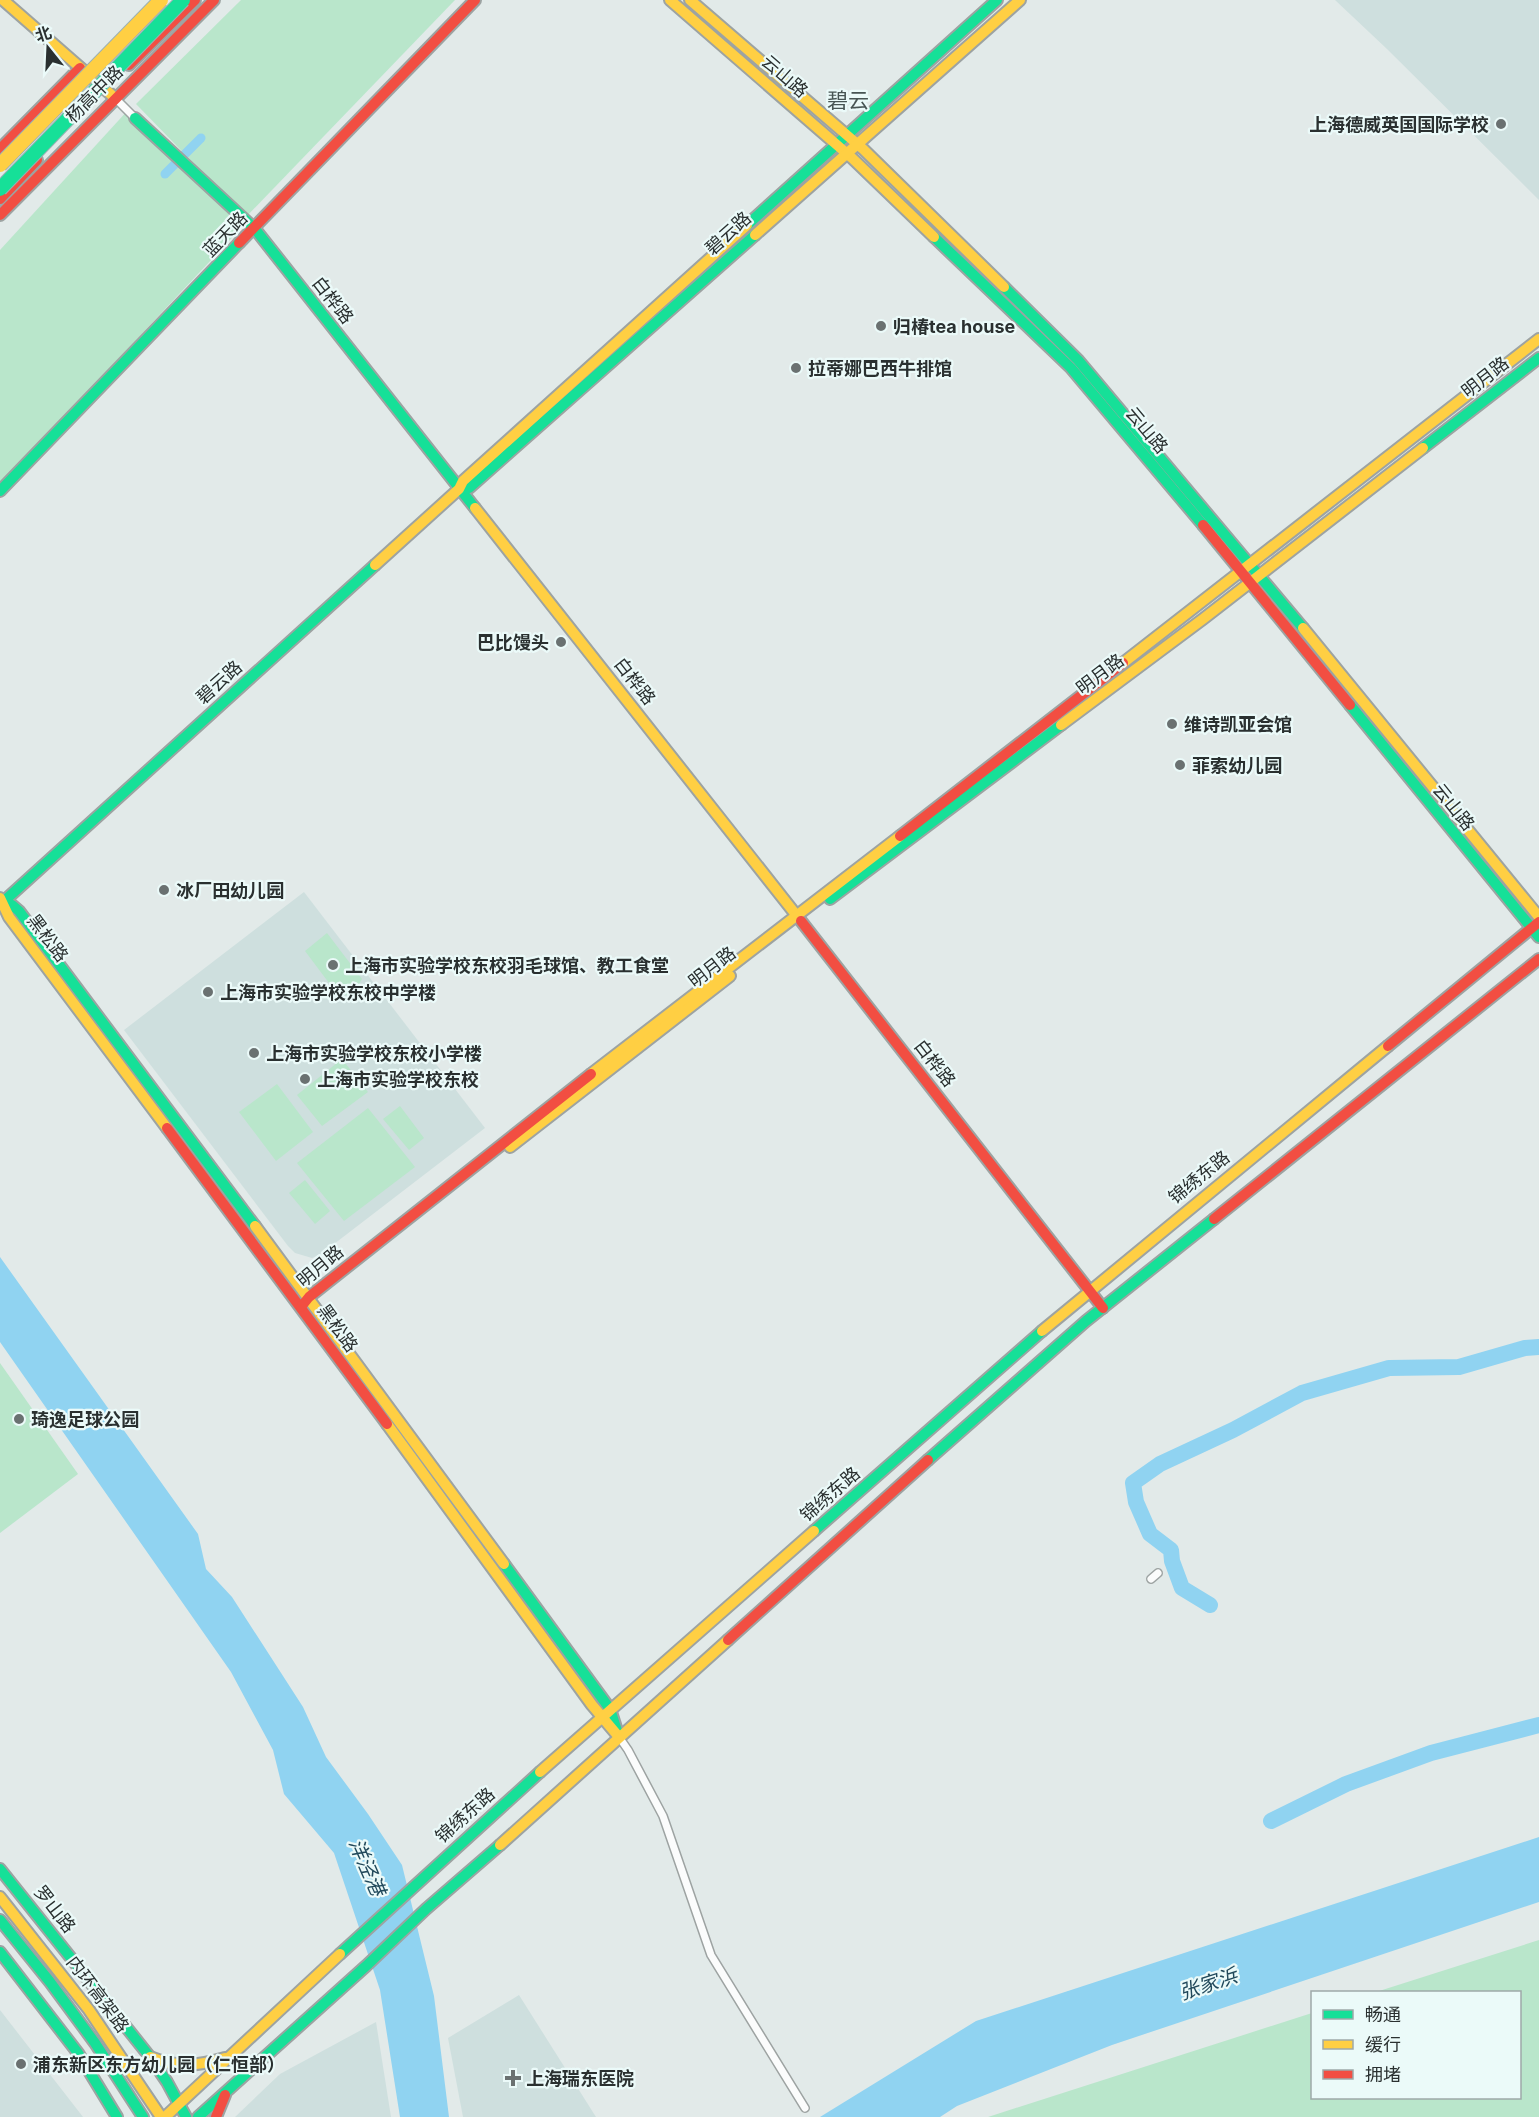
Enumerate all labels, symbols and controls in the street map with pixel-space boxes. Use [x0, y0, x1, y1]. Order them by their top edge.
north arrow [18, 18, 78, 78]
text: 北 [33, 22, 54, 46]
street label: 云山路 [758, 50, 812, 102]
street label: 杨高中路 [61, 61, 127, 127]
district label: 碧云 [827, 88, 869, 113]
place label: 上海德威英国国际学校 [1309, 114, 1489, 135]
marker: 上海德威英国国际学校 [1494, 117, 1508, 131]
street label: 蓝天路 [199, 207, 251, 261]
street label: 碧云路 [701, 207, 755, 259]
street label: 白桦路 [308, 272, 358, 328]
place label: 归椿tea house [893, 316, 1016, 337]
marker: 归椿tea house [874, 319, 888, 333]
street label: 明月路 [1457, 352, 1513, 402]
place label: 拉蒂娜巴西牛排馆 [808, 358, 952, 379]
marker: 拉蒂娜巴西牛排馆 [789, 361, 803, 375]
street label: 云山路 [1122, 403, 1172, 457]
place label: 巴比馒头 [477, 632, 549, 653]
marker: 巴比馒头 [554, 635, 568, 649]
street label: 明月路 [1072, 649, 1128, 699]
street label: 白桦路 [610, 653, 660, 709]
street label: 碧云路 [192, 656, 246, 708]
place label: 维诗凯亚会馆 [1184, 714, 1292, 735]
marker: 维诗凯亚会馆 [1165, 717, 1179, 731]
place label: 菲索幼儿园 [1192, 755, 1282, 776]
marker: 菲索幼儿园 [1173, 758, 1187, 772]
street label: 云山路 [1429, 779, 1479, 835]
place label: 冰厂田幼儿园 [176, 880, 284, 901]
marker: 冰厂田幼儿园 [157, 883, 171, 897]
street label: 黑松路 [23, 910, 73, 966]
street label: 明月路 [684, 942, 740, 992]
place label: 上海市实验学校东校羽毛球馆、教工食堂 [345, 955, 669, 976]
marker: 上海市实验学校东校羽毛球馆、教工食堂 [326, 958, 340, 972]
place label: 上海市实验学校东校中学楼 [220, 982, 436, 1003]
marker: 上海市实验学校东校中学楼 [201, 985, 215, 999]
street label: 白桦路 [910, 1035, 960, 1091]
place label: 上海市实验学校东校小学楼 [266, 1043, 482, 1064]
marker: 上海市实验学校东校小学楼 [247, 1046, 261, 1060]
place label: 上海市实验学校东校 [317, 1069, 479, 1090]
marker: 上海市实验学校东校 [298, 1072, 312, 1086]
street label: 锦绣东路 [1164, 1146, 1234, 1208]
street label: 明月路 [293, 1241, 347, 1291]
street label: 黑松路 [314, 1300, 362, 1356]
place label: 琦逸足球公园 [31, 1409, 139, 1430]
marker: 琦逸足球公园 [12, 1412, 26, 1426]
street label: 锦绣东路 [796, 1462, 864, 1526]
street label: 锦绣东路 [431, 1783, 499, 1847]
water label: 洋泾港 [344, 1835, 391, 1902]
street label: 罗山路 [30, 1881, 80, 1937]
street label: 内环高架路 [63, 1952, 133, 2036]
water label: 张家浜 [1176, 1963, 1242, 2005]
legend [1311, 1991, 1521, 2099]
text: 畅通 [1365, 2004, 1401, 2025]
text: 缓行 [1365, 2034, 1401, 2055]
place label: 浦东新区东方幼儿园（仁恒部） [33, 2054, 285, 2075]
marker: 浦东新区东方幼儿园（仁恒部） [14, 2057, 28, 2071]
text: 拥堵 [1365, 2064, 1401, 2085]
place label: 上海瑞东医院 [526, 2068, 634, 2089]
marker: 上海瑞东医院 [504, 2069, 522, 2087]

